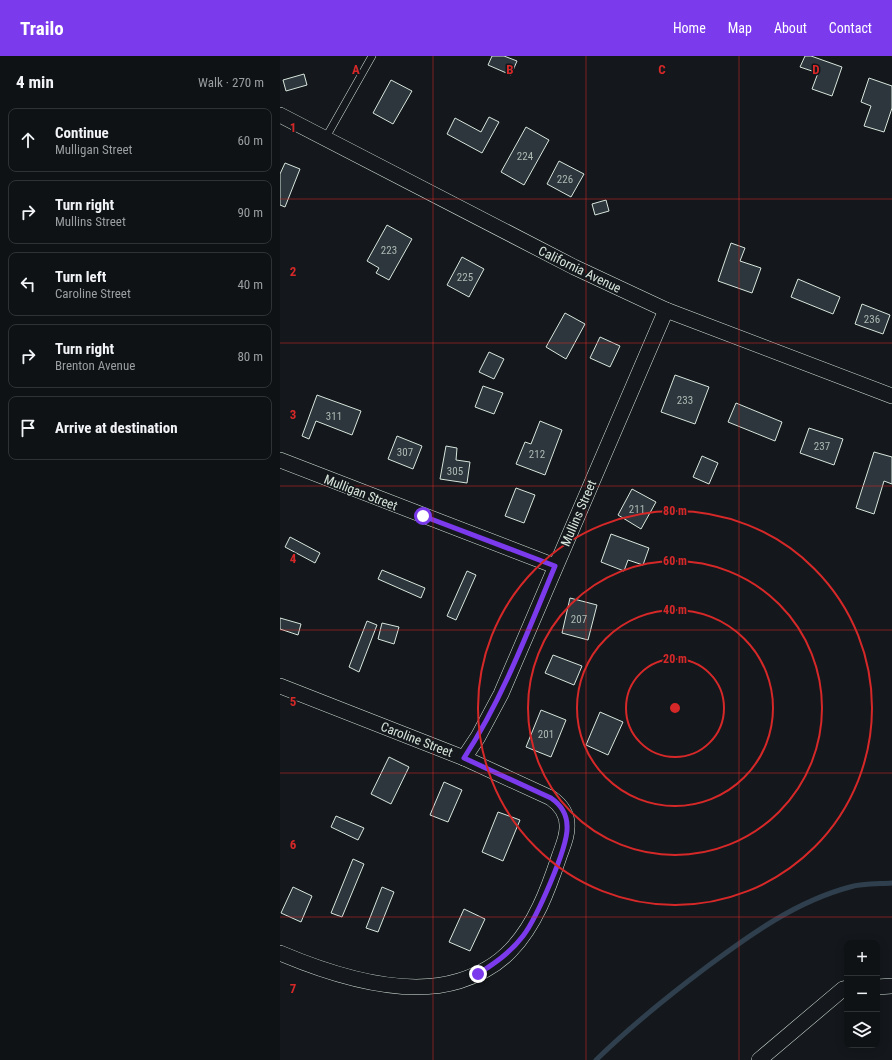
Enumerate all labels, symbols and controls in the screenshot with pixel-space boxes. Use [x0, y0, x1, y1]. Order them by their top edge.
text: Trailo [20, 17, 64, 40]
text: Home [673, 20, 706, 36]
text: Map [728, 20, 752, 36]
text: About [774, 20, 807, 36]
text: Contact [829, 20, 872, 36]
text: A [352, 62, 360, 77]
text: B [506, 62, 514, 77]
text: C [658, 62, 666, 77]
text: D [812, 62, 820, 77]
text: 4 min [16, 72, 54, 92]
text: Walk · 270 m [198, 75, 264, 90]
text: 1 [290, 120, 296, 135]
text: Continue [55, 124, 109, 142]
icon: ahead [17, 129, 39, 151]
text: 60 m [237, 133, 263, 148]
text: Mulligan Street [55, 142, 132, 157]
house number: 224 [517, 150, 534, 163]
house number: 226 [557, 173, 573, 186]
text: Turn right [55, 196, 114, 214]
icon: right [17, 201, 39, 223]
text: 90 m [237, 205, 263, 220]
text: Mullins Street [55, 214, 126, 229]
street label: California Avenue [536, 243, 624, 296]
house number: 223 [381, 244, 397, 257]
text: 2 [290, 264, 297, 279]
text: Turn left [55, 268, 106, 286]
house number: 225 [457, 271, 473, 284]
icon: left [17, 273, 39, 295]
text: 40 m [237, 277, 263, 292]
text: Caroline Street [55, 286, 131, 301]
house number: 236 [864, 313, 880, 326]
text: Turn right [55, 340, 114, 358]
icon: right [17, 345, 39, 367]
text: 80 m [237, 349, 263, 364]
text: Brenton Avenue [55, 358, 135, 373]
house number: 233 [677, 394, 693, 407]
text: 3 [290, 407, 296, 422]
house number: 311 [326, 410, 342, 423]
icon: arrive [17, 417, 39, 439]
text: Arrive at destination [55, 419, 178, 437]
house number: 237 [814, 440, 830, 453]
house number: 307 [397, 446, 413, 459]
house number: 212 [529, 448, 545, 461]
house number: 305 [447, 465, 463, 478]
street label: Mulligan Street [322, 472, 400, 513]
street label: Mullins Street [558, 478, 599, 549]
house number: 211 [629, 503, 645, 516]
text: 80 m [663, 504, 687, 518]
route start [414, 507, 432, 525]
text: 4 [290, 551, 297, 566]
text: 60 m [663, 554, 687, 568]
text: 40 m [663, 603, 687, 617]
house number: 207 [571, 613, 587, 626]
text: 20 m [663, 652, 687, 666]
text: 5 [290, 694, 297, 709]
centre of rings [668, 701, 682, 715]
street label: Caroline Street [379, 719, 455, 760]
house number: 201 [538, 728, 554, 741]
text: 6 [290, 837, 297, 852]
map controls [844, 940, 880, 1048]
button: + [844, 940, 880, 976]
route end [469, 965, 487, 983]
button: − [844, 976, 880, 1012]
text: 7 [290, 981, 297, 996]
button: layers [844, 1012, 880, 1048]

